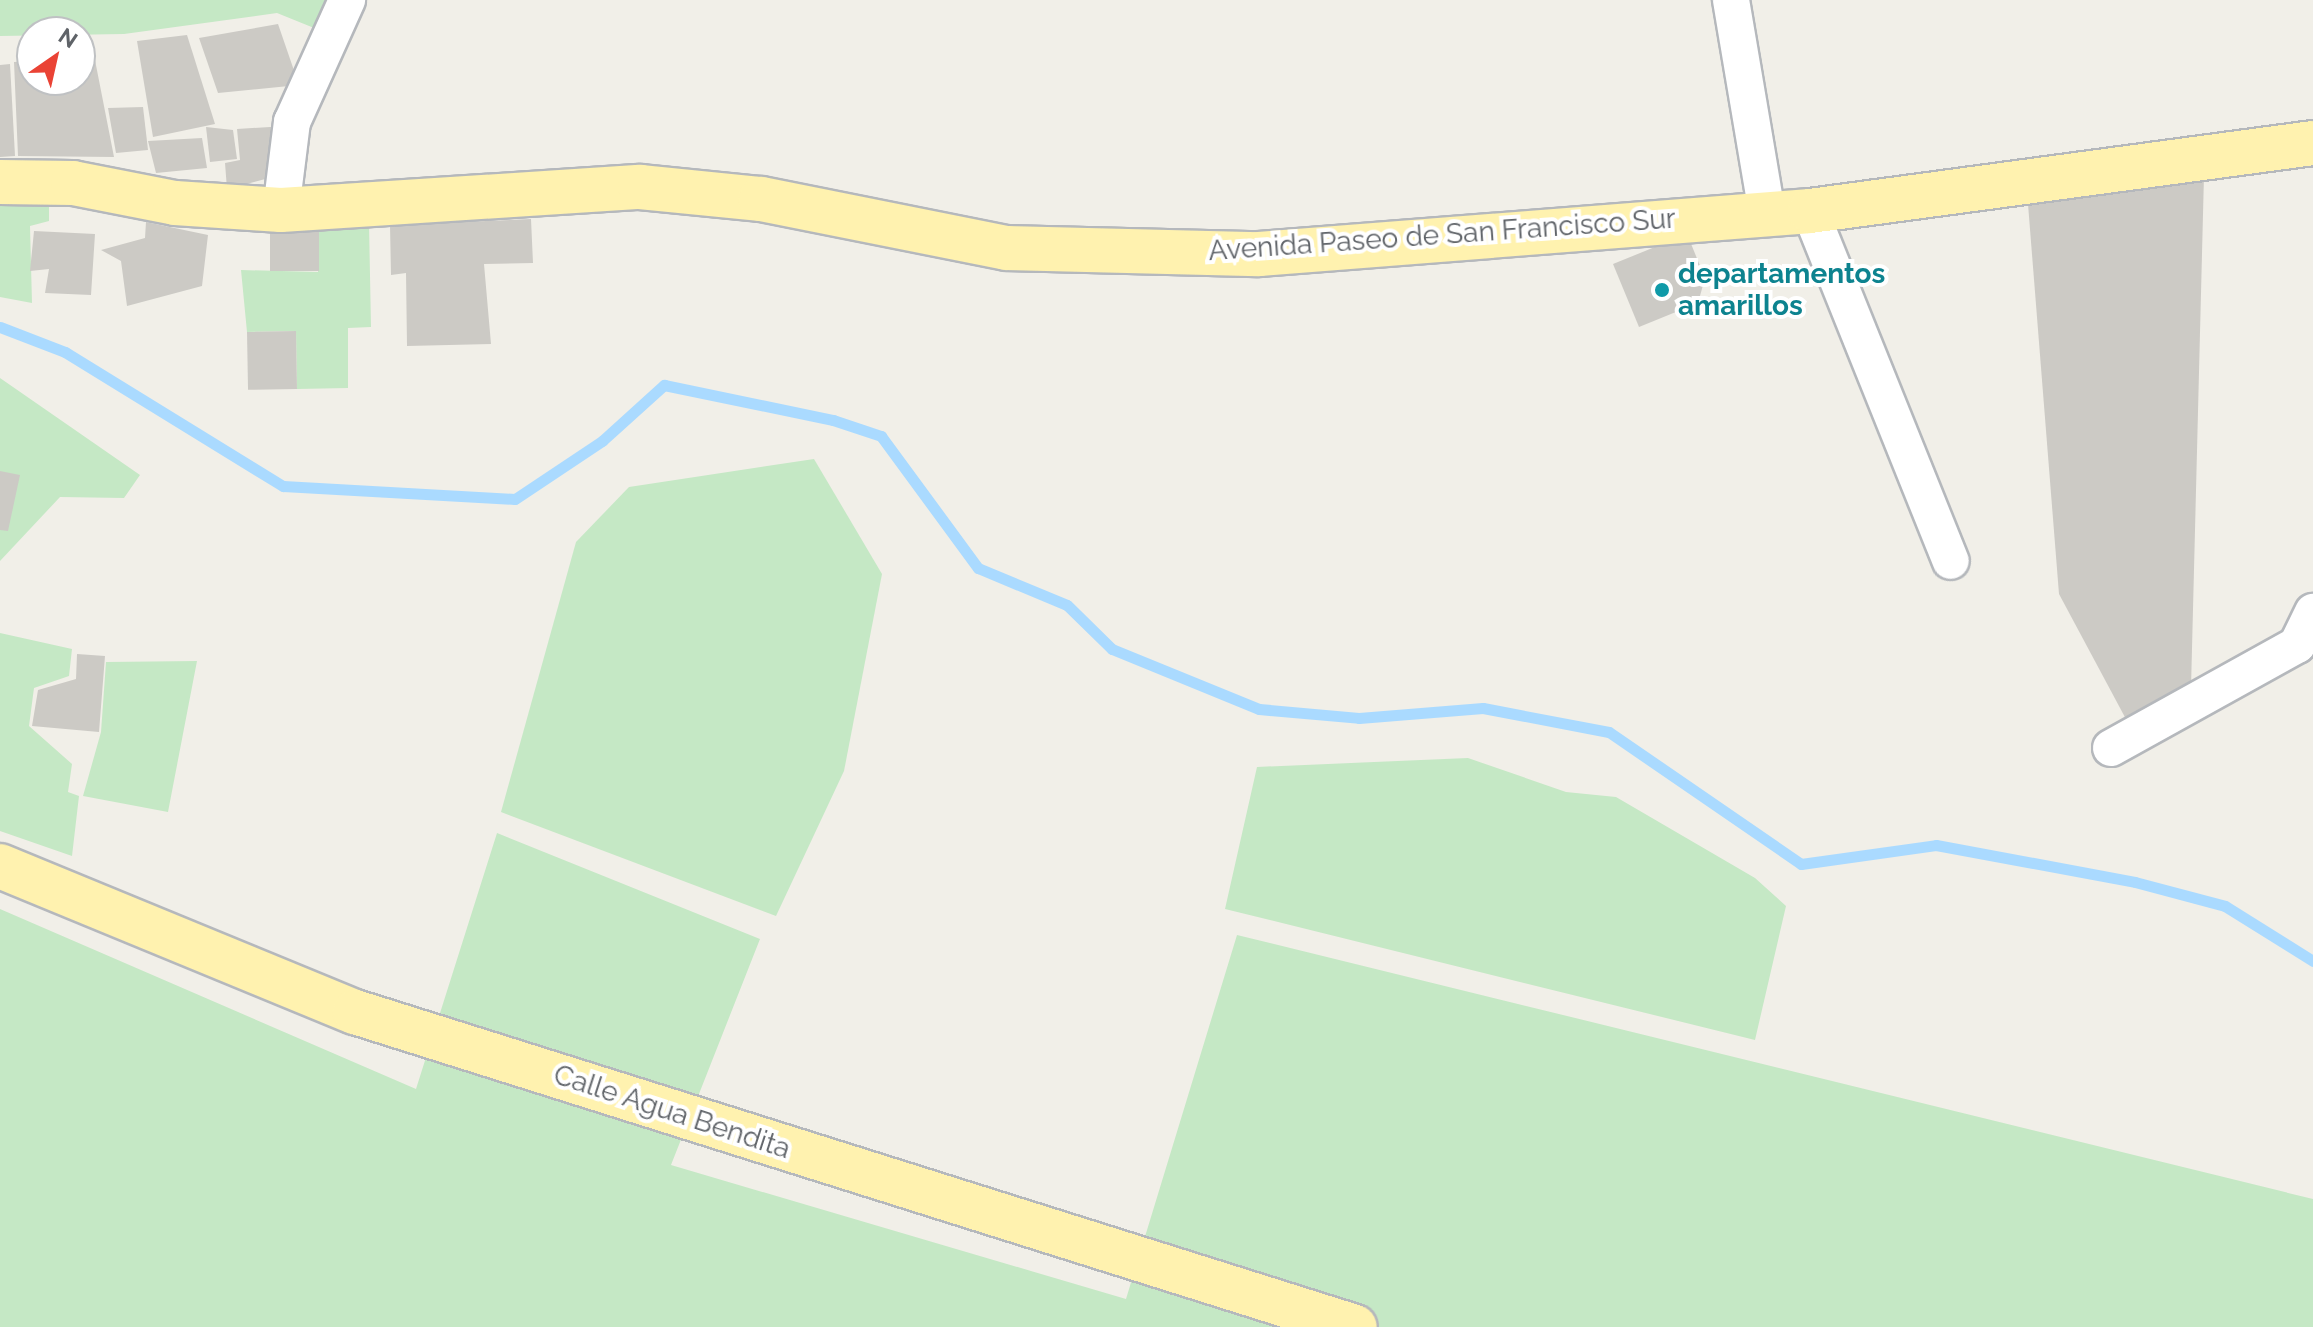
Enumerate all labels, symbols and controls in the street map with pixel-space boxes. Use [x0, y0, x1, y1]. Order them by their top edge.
north arrow [16, 16, 96, 96]
text: N [54, 22, 83, 53]
street label: Avenida Paseo de San Francisco Sur [1207, 202, 1677, 268]
place label: departamentos amarillos [1678, 257, 1885, 323]
marker: departamentos amarillos [1653, 281, 1671, 299]
street label: Calle Agua Bendita [549, 1058, 795, 1166]

